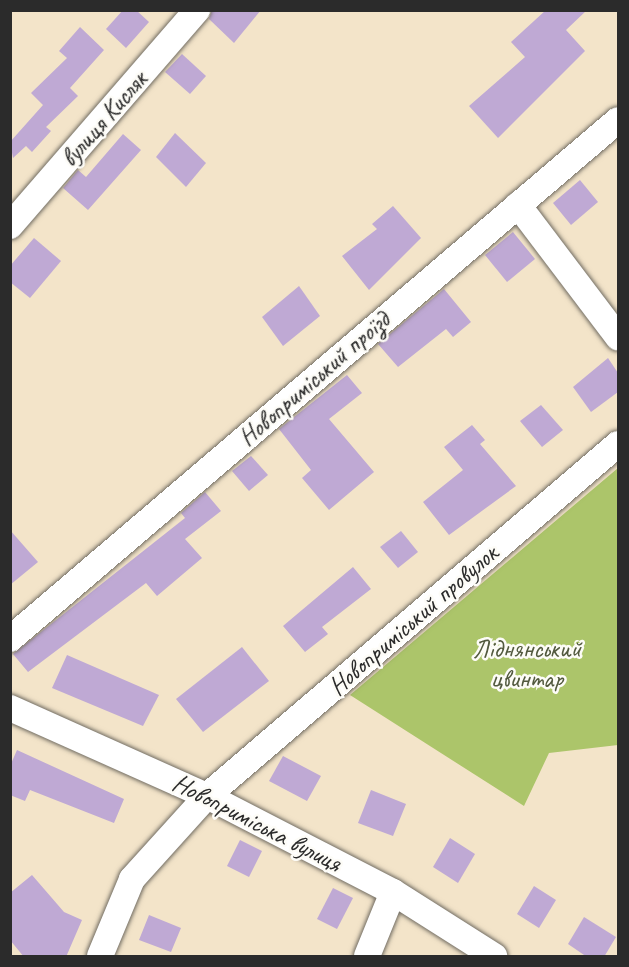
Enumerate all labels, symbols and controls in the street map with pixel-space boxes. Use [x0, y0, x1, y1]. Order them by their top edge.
street label: вулиця Кисляк [54, 65, 154, 173]
street label: Новоприміський проїзд [232, 305, 396, 453]
street label: Новоприміський провулок [322, 538, 504, 702]
park label: Ліднянський цвинтар [473, 633, 581, 694]
street label: Новоприміська вулиця [167, 767, 347, 879]

